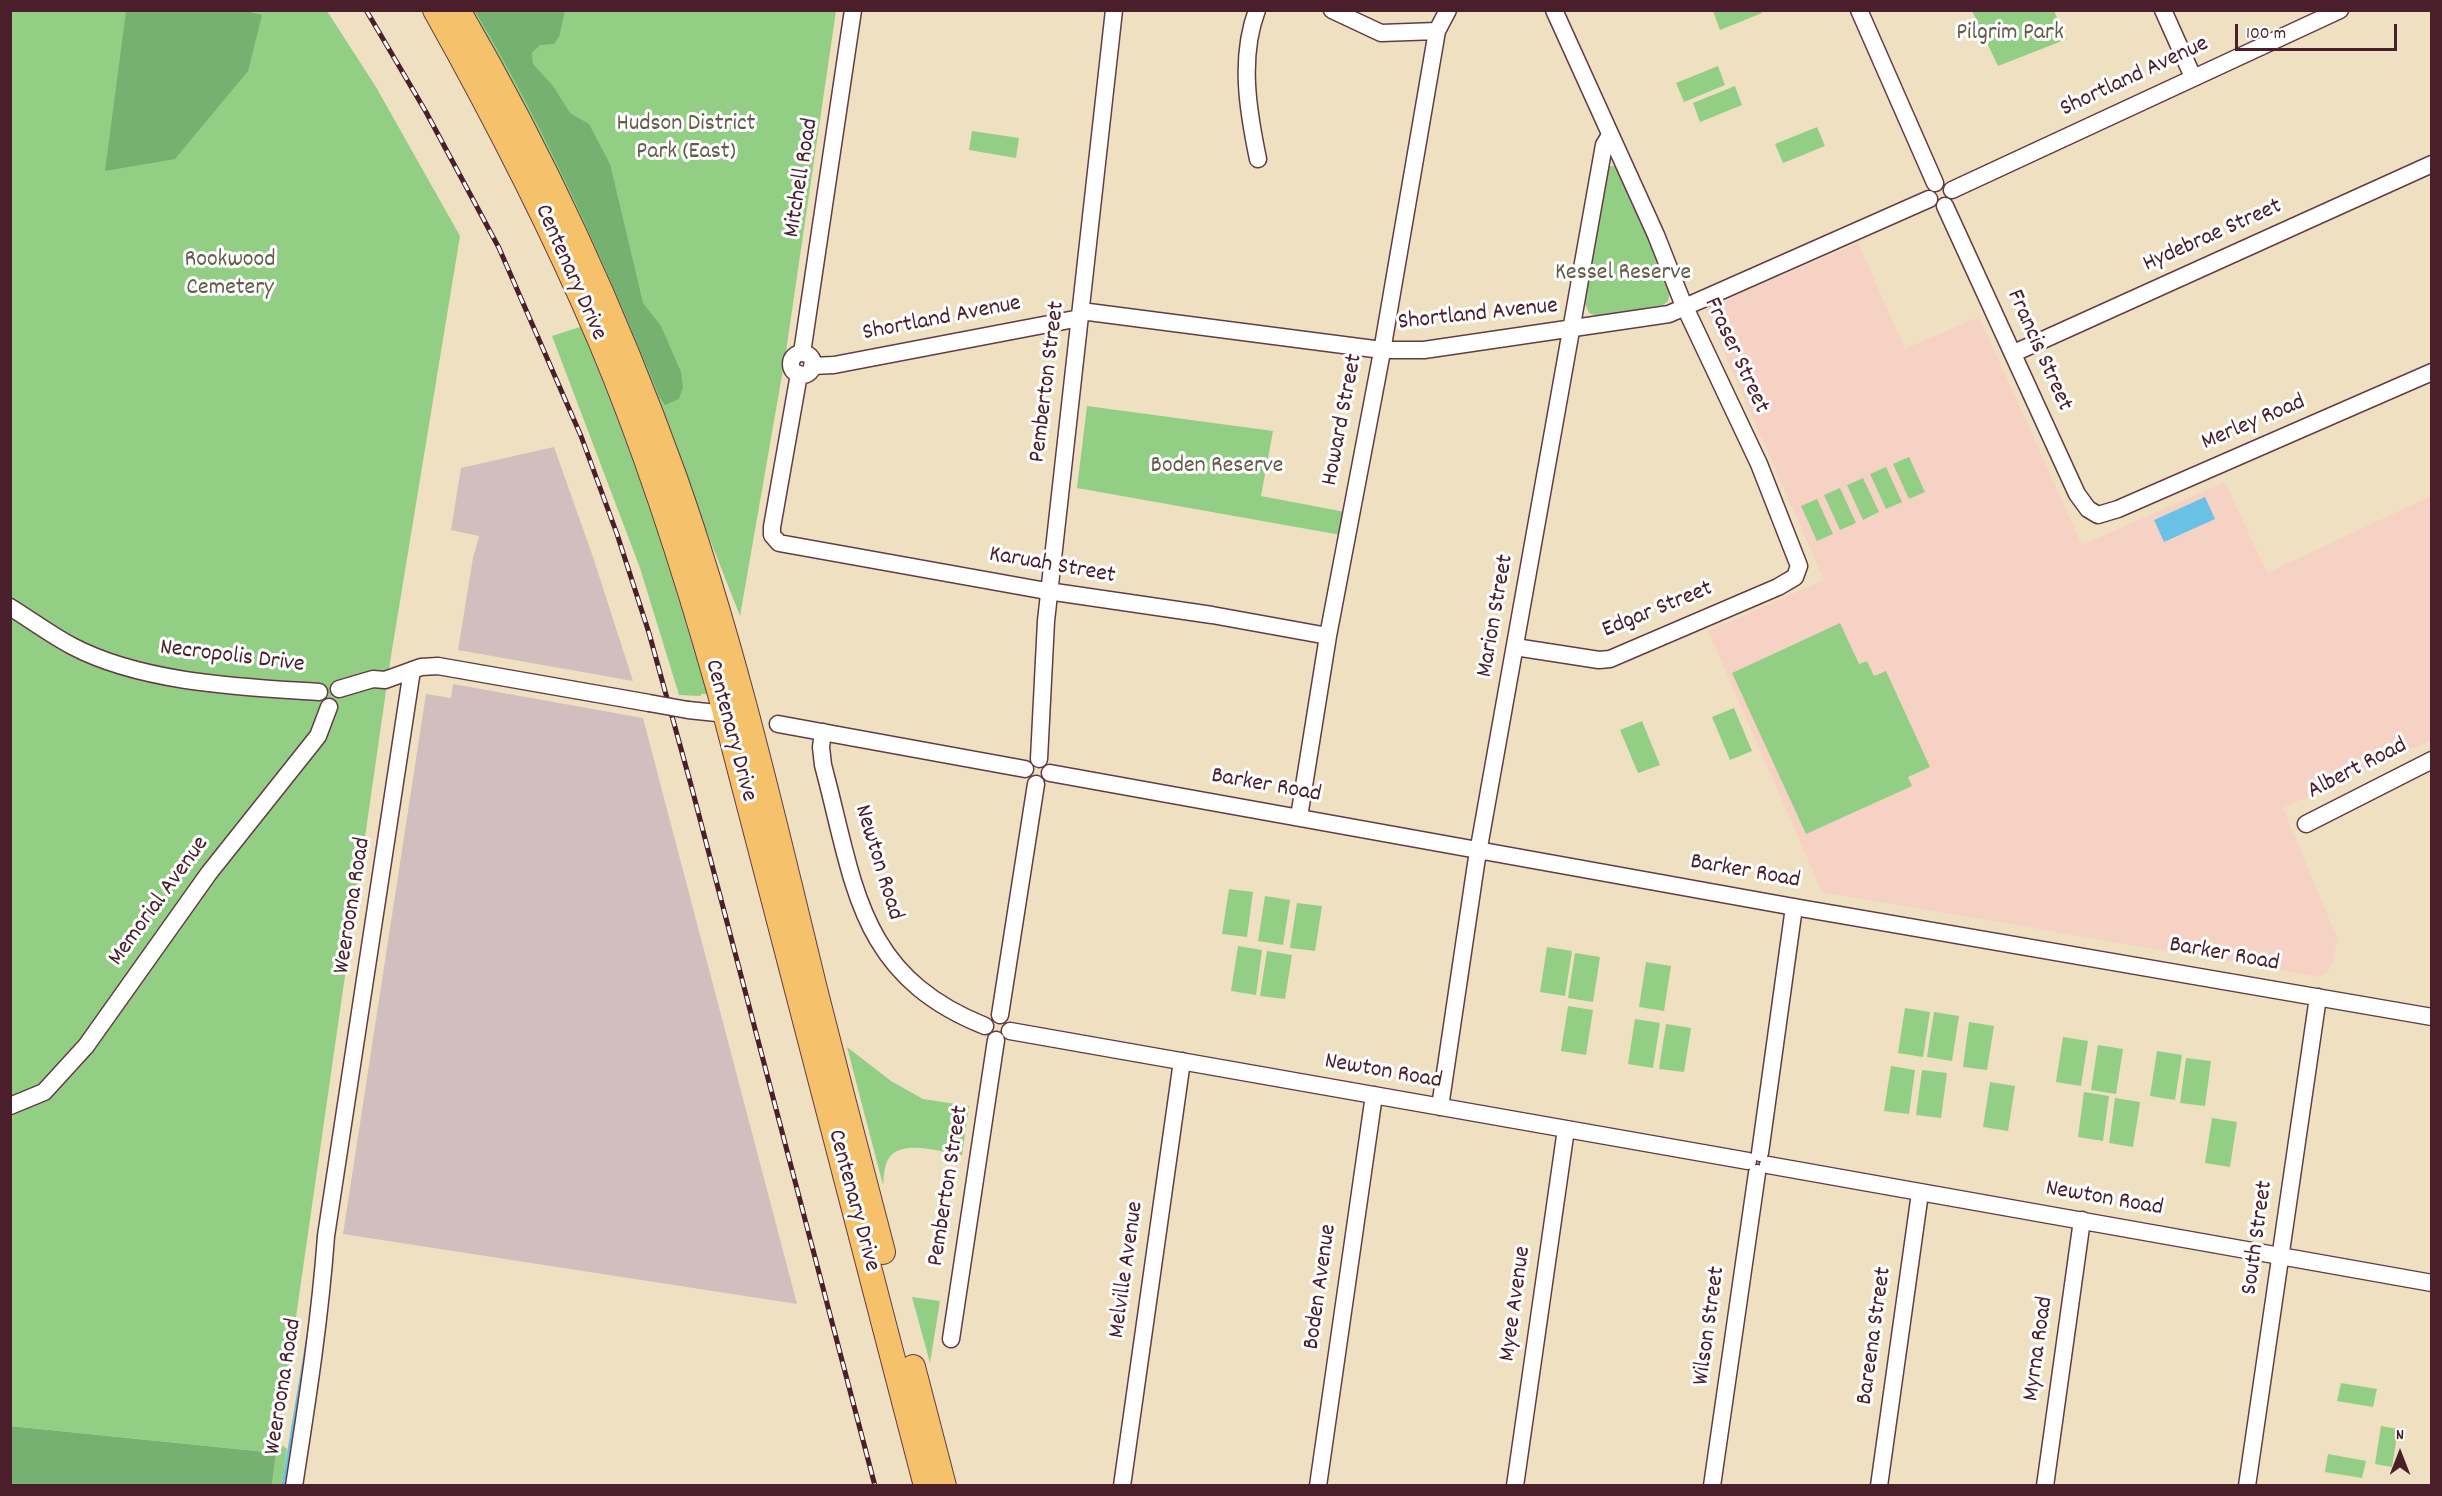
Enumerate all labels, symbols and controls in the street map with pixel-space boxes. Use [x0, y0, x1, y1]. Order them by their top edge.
scale bar [2238, 12, 2400, 50]
park label: Pilgrim Park [1956, 21, 2064, 49]
text: 100 m [2246, 22, 2286, 47]
street label: Shortland Avenue [2056, 31, 2214, 125]
park label: Hudson District Park (East) [617, 112, 755, 168]
street label: Mitchell Road [779, 116, 827, 240]
street label: Hydebrae Street [2139, 194, 2287, 280]
street label: Centenary Drive [526, 201, 612, 345]
park label: Rookwood Cemetery [185, 248, 275, 304]
park label: Kessel Reserve [1555, 261, 1691, 289]
street label: Francis Street [1998, 286, 2078, 416]
street label: Shortland Avenue [860, 291, 1024, 349]
street label: Shortland Avenue [1397, 293, 1559, 339]
street label: Fraser Street [1696, 294, 1774, 418]
street label: Pemberton Street [1025, 300, 1073, 464]
street label: Howard Street [1317, 352, 1371, 488]
street label: Merley Road [2198, 389, 2310, 459]
park label: Boden Reserve [1151, 454, 1283, 482]
street label: Karuah Street [987, 542, 1117, 592]
street label: Marion Street [1472, 552, 1522, 680]
street label: Edgar Street [1599, 576, 1717, 646]
street label: Necropolis Drive [158, 635, 306, 681]
street label: Centenary Drive [696, 657, 762, 805]
street label: Albert Road [2303, 733, 2413, 807]
street label: Barker Road [1209, 763, 1323, 811]
street label: Newton Road [846, 802, 908, 924]
street label: Memorial Avenue [103, 832, 217, 972]
street label: Weeroona Road [329, 836, 379, 976]
street label: Barker Road [1688, 849, 1802, 897]
street label: Barker Road [2167, 932, 2281, 980]
street label: Newton Road [1322, 1048, 1444, 1098]
street label: Pemberton Street [923, 1104, 977, 1268]
street label: Centenary Drive [819, 1127, 885, 1275]
street label: Newton Road [2043, 1175, 2165, 1225]
street label: South Street [2237, 1179, 2281, 1297]
street label: Melville Avenue [1104, 1200, 1152, 1340]
street label: Boden Avenue [1299, 1223, 1345, 1351]
street label: Myee Avenue [1495, 1245, 1539, 1363]
street label: Wilson Street [1688, 1265, 1734, 1387]
street label: Bareena Street [1852, 1265, 1900, 1407]
street label: Myrna Road [2018, 1295, 2062, 1403]
street label: Weeroona Road [260, 1317, 310, 1457]
north arrow [2370, 1424, 2430, 1484]
text: N [2396, 1424, 2404, 1447]

